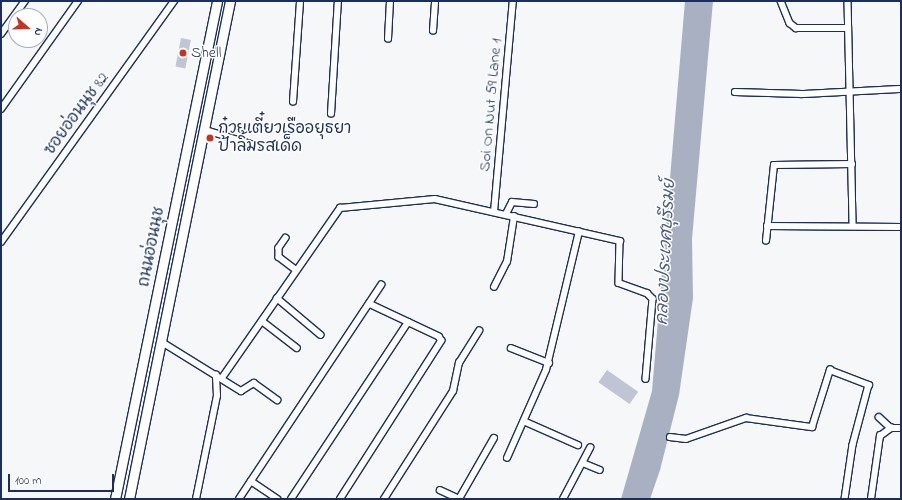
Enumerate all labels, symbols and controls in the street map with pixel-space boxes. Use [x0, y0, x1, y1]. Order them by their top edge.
north arrow [8, 8, 48, 48]
text: N [30, 26, 47, 38]
street label: Soi On Nut 59 Lane 1 [476, 38, 506, 172]
place label: Shell [191, 43, 221, 63]
marker: Shell [178, 48, 188, 58]
street label: ซอยอ่อนนุช 82 [41, 69, 113, 159]
place label: ก๋วยเตี๋ยวเรืออยุธยา ป้าลิ้มรสเด็ด [218, 119, 351, 157]
marker: ก๋วยเตี๋ยวเรืออยุธยา ป้าลิ้มรสเด็ด [205, 133, 215, 143]
water label: คลองประเวศบุรีรมย์ [652, 178, 680, 326]
street label: ถนนอ่อนนุช [135, 205, 169, 289]
scale bar [10, 466, 116, 492]
text: 100 m [15, 472, 42, 490]

